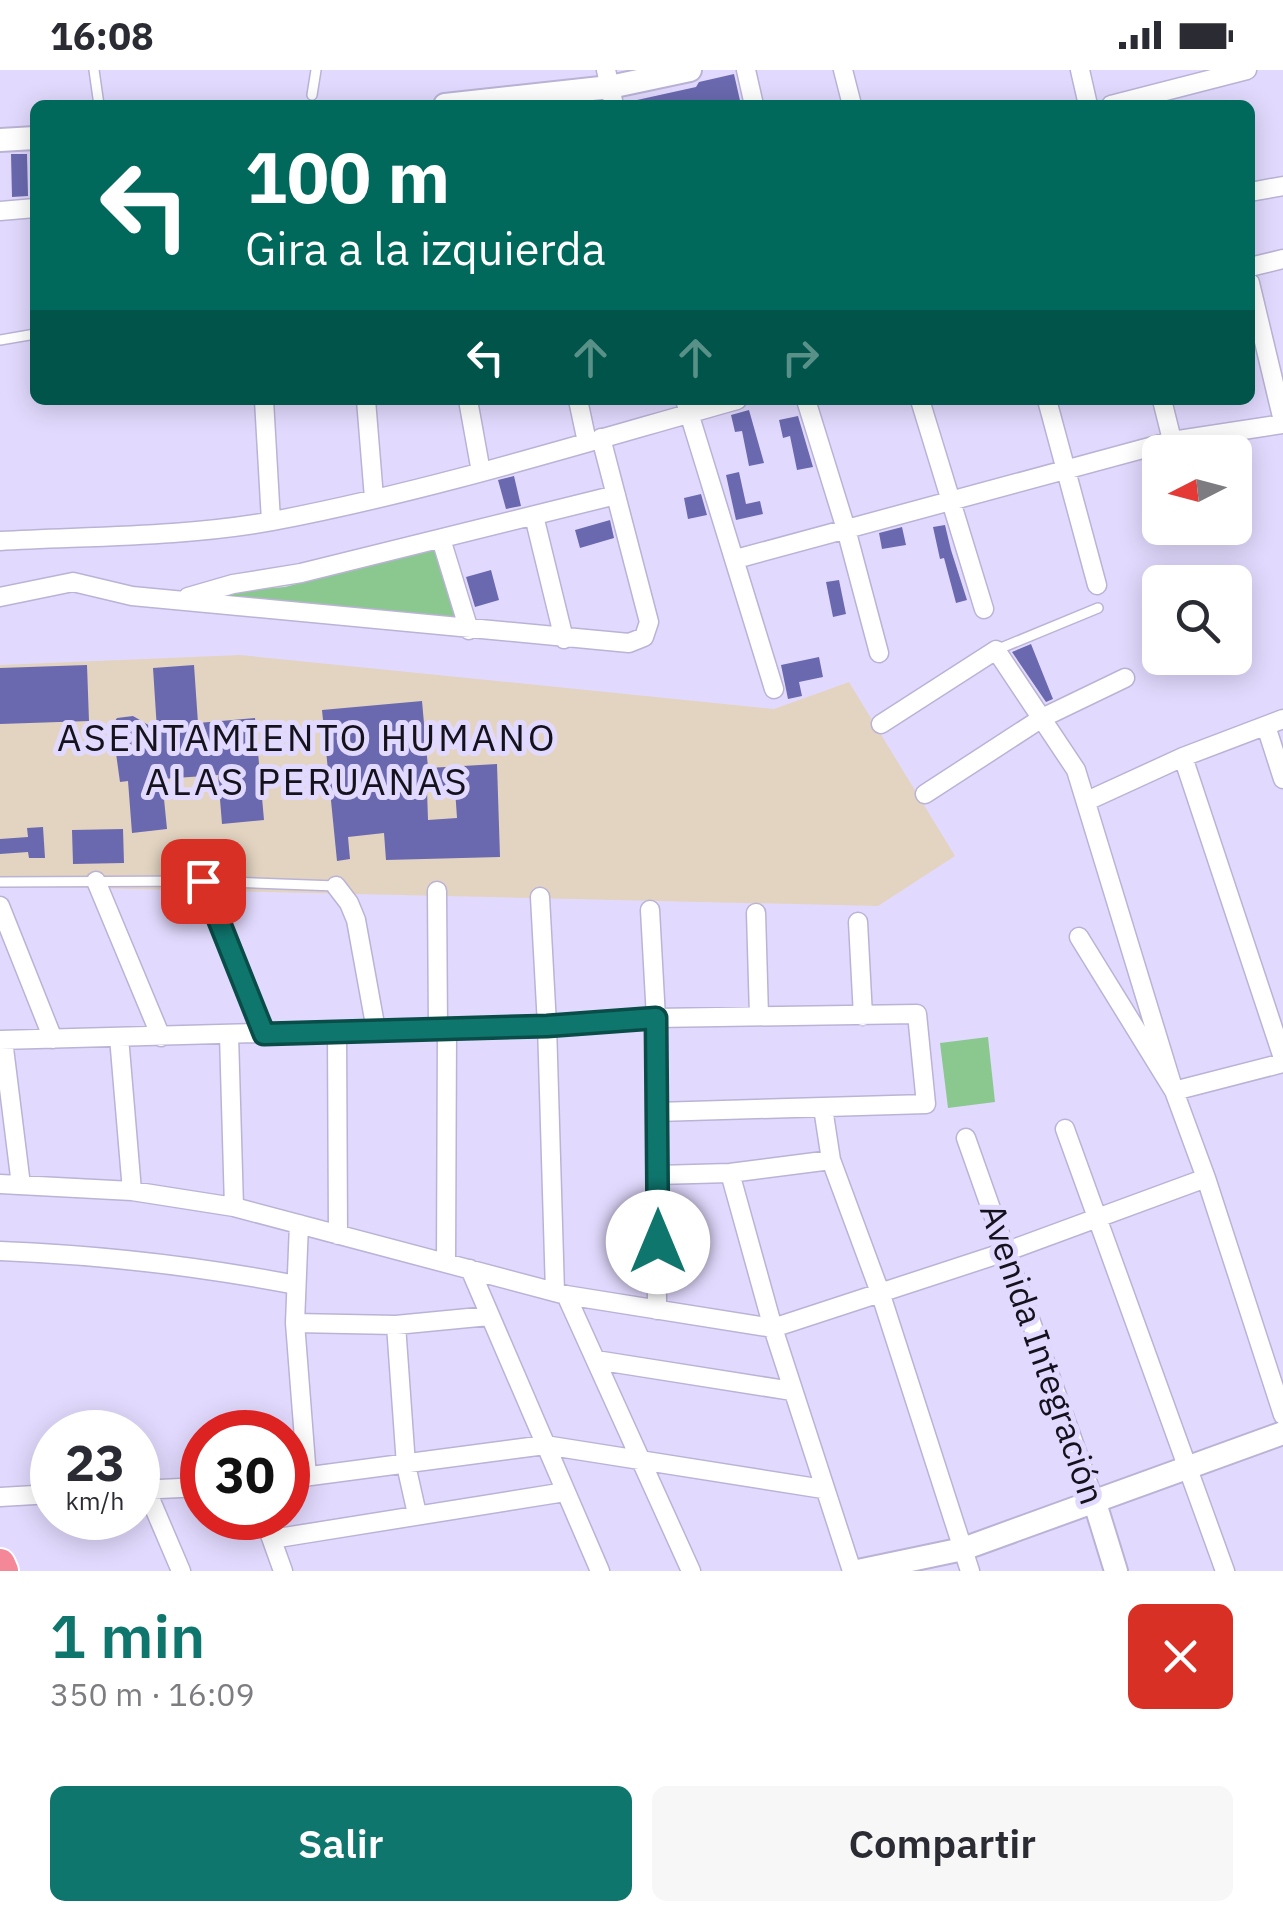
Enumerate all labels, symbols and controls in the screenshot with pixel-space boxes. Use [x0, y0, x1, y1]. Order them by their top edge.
text: 16:08 [50, 11, 154, 60]
text: 100 m [245, 131, 450, 222]
icon: left [80, 140, 210, 270]
text: Gira a la izquierda [245, 219, 606, 277]
icon: left [458, 330, 513, 385]
icon: ahead [563, 330, 618, 385]
icon: ahead [668, 330, 723, 385]
icon: right [773, 330, 828, 385]
north arrow [1142, 435, 1252, 545]
map controls [1142, 435, 1252, 675]
button: search [1142, 565, 1252, 675]
district label: ASENTAMIENTO HUMANO ALAS PERUANAS [57, 712, 557, 805]
pin [161, 839, 246, 924]
icon: arrive [176, 854, 231, 909]
position arrow [606, 1190, 710, 1294]
street label: Avenida Integración [970, 1197, 1116, 1510]
speed limit sign: 30 [180, 1410, 310, 1540]
text: 23 [65, 1430, 125, 1495]
text: km/h [66, 1484, 124, 1517]
text: 1 min [50, 1596, 205, 1675]
button: close [1128, 1604, 1233, 1709]
text: 350 m · 16:09 [50, 1673, 255, 1715]
button: Salir [50, 1786, 632, 1901]
button: Compartir [652, 1786, 1233, 1901]

